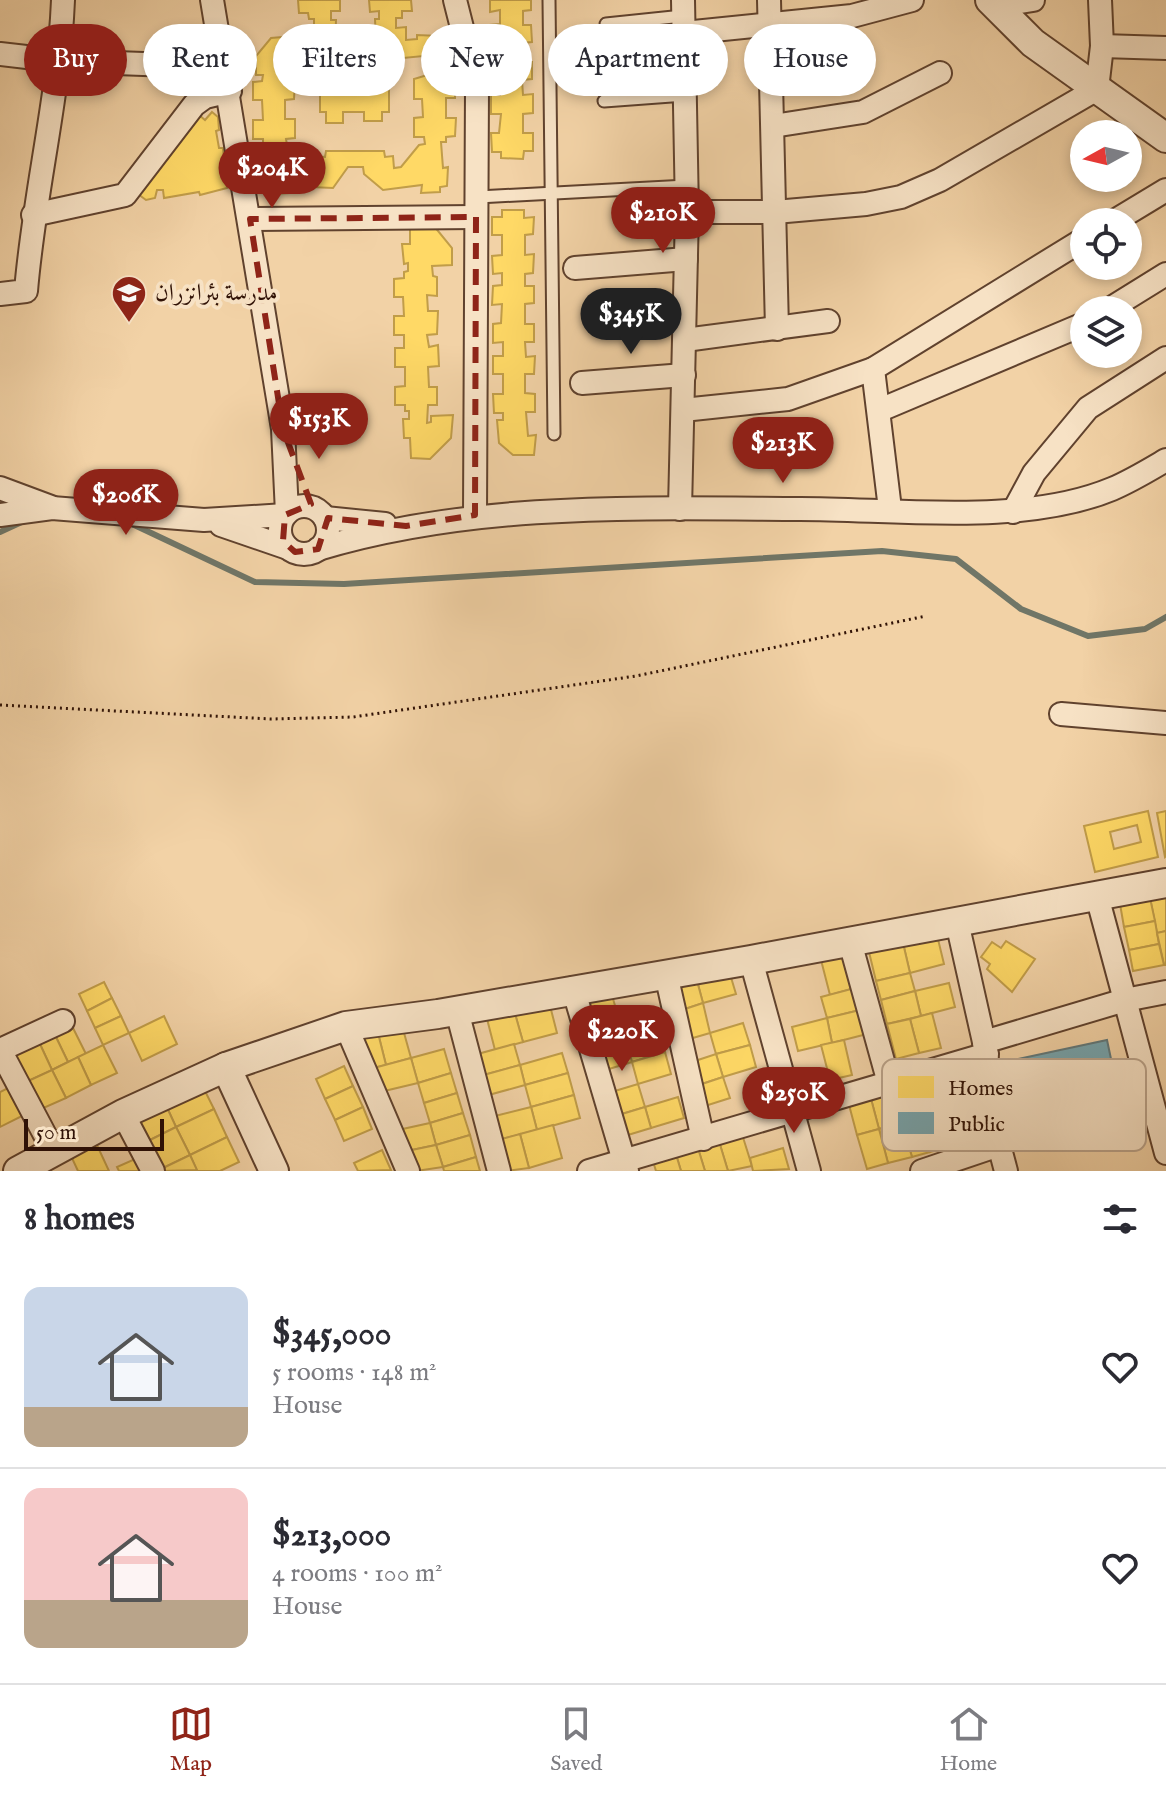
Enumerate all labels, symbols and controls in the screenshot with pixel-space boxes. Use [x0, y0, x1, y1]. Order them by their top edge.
chip: Buy [24, 24, 127, 96]
chip: Rent [143, 24, 257, 96]
chip: Filters [273, 24, 405, 96]
chip: New [421, 24, 532, 96]
chip: Apartment [548, 24, 728, 96]
chip: House [744, 24, 876, 96]
north arrow [1070, 120, 1142, 192]
map controls [1070, 120, 1142, 368]
pin: $204K [216, 142, 328, 210]
text: $204K [237, 151, 307, 184]
pin: $210K [607, 187, 719, 255]
text: $210K [629, 196, 697, 229]
button: locate [1070, 208, 1142, 280]
school or university icon: مدرسة بئرانزران [110, 274, 148, 324]
place label: مدرسة بئرانزران [155, 278, 278, 309]
pin: $345K [575, 288, 687, 356]
button: layers [1070, 296, 1142, 368]
text: $345K [599, 297, 663, 330]
pin: $153K [263, 393, 375, 461]
text: $153K [288, 402, 350, 435]
pin: $213K [727, 417, 839, 485]
text: $213K [751, 426, 815, 459]
pin: $206K [70, 469, 182, 537]
text: $206K [91, 478, 161, 511]
pin: $220K [566, 1005, 678, 1073]
text: $220K [587, 1014, 657, 1047]
legend [882, 1059, 1146, 1151]
pin: $250K [738, 1067, 850, 1135]
text: Homes [948, 1075, 1013, 1103]
text: $250K [760, 1076, 828, 1109]
text: Public [948, 1111, 1005, 1139]
scale bar [24, 1115, 164, 1151]
text: 50 m [36, 1119, 77, 1147]
icon: filters [1098, 1197, 1142, 1241]
text: 8 homes [24, 1198, 135, 1241]
text: $345,000 [272, 1313, 392, 1356]
icon: home [88, 1319, 184, 1415]
icon: heart [1098, 1345, 1142, 1389]
text: 5 rooms · 148 m² [272, 1356, 437, 1389]
text: House [272, 1389, 342, 1422]
text: $213,000 [272, 1514, 391, 1557]
icon: home [88, 1520, 184, 1616]
icon: heart [1098, 1546, 1142, 1590]
text: 4 rooms · 100 m² [272, 1557, 442, 1590]
text: House [272, 1590, 342, 1623]
tab: Map [169, 1702, 213, 1778]
tab: Saved [550, 1702, 602, 1778]
tab: Home [940, 1702, 997, 1778]

